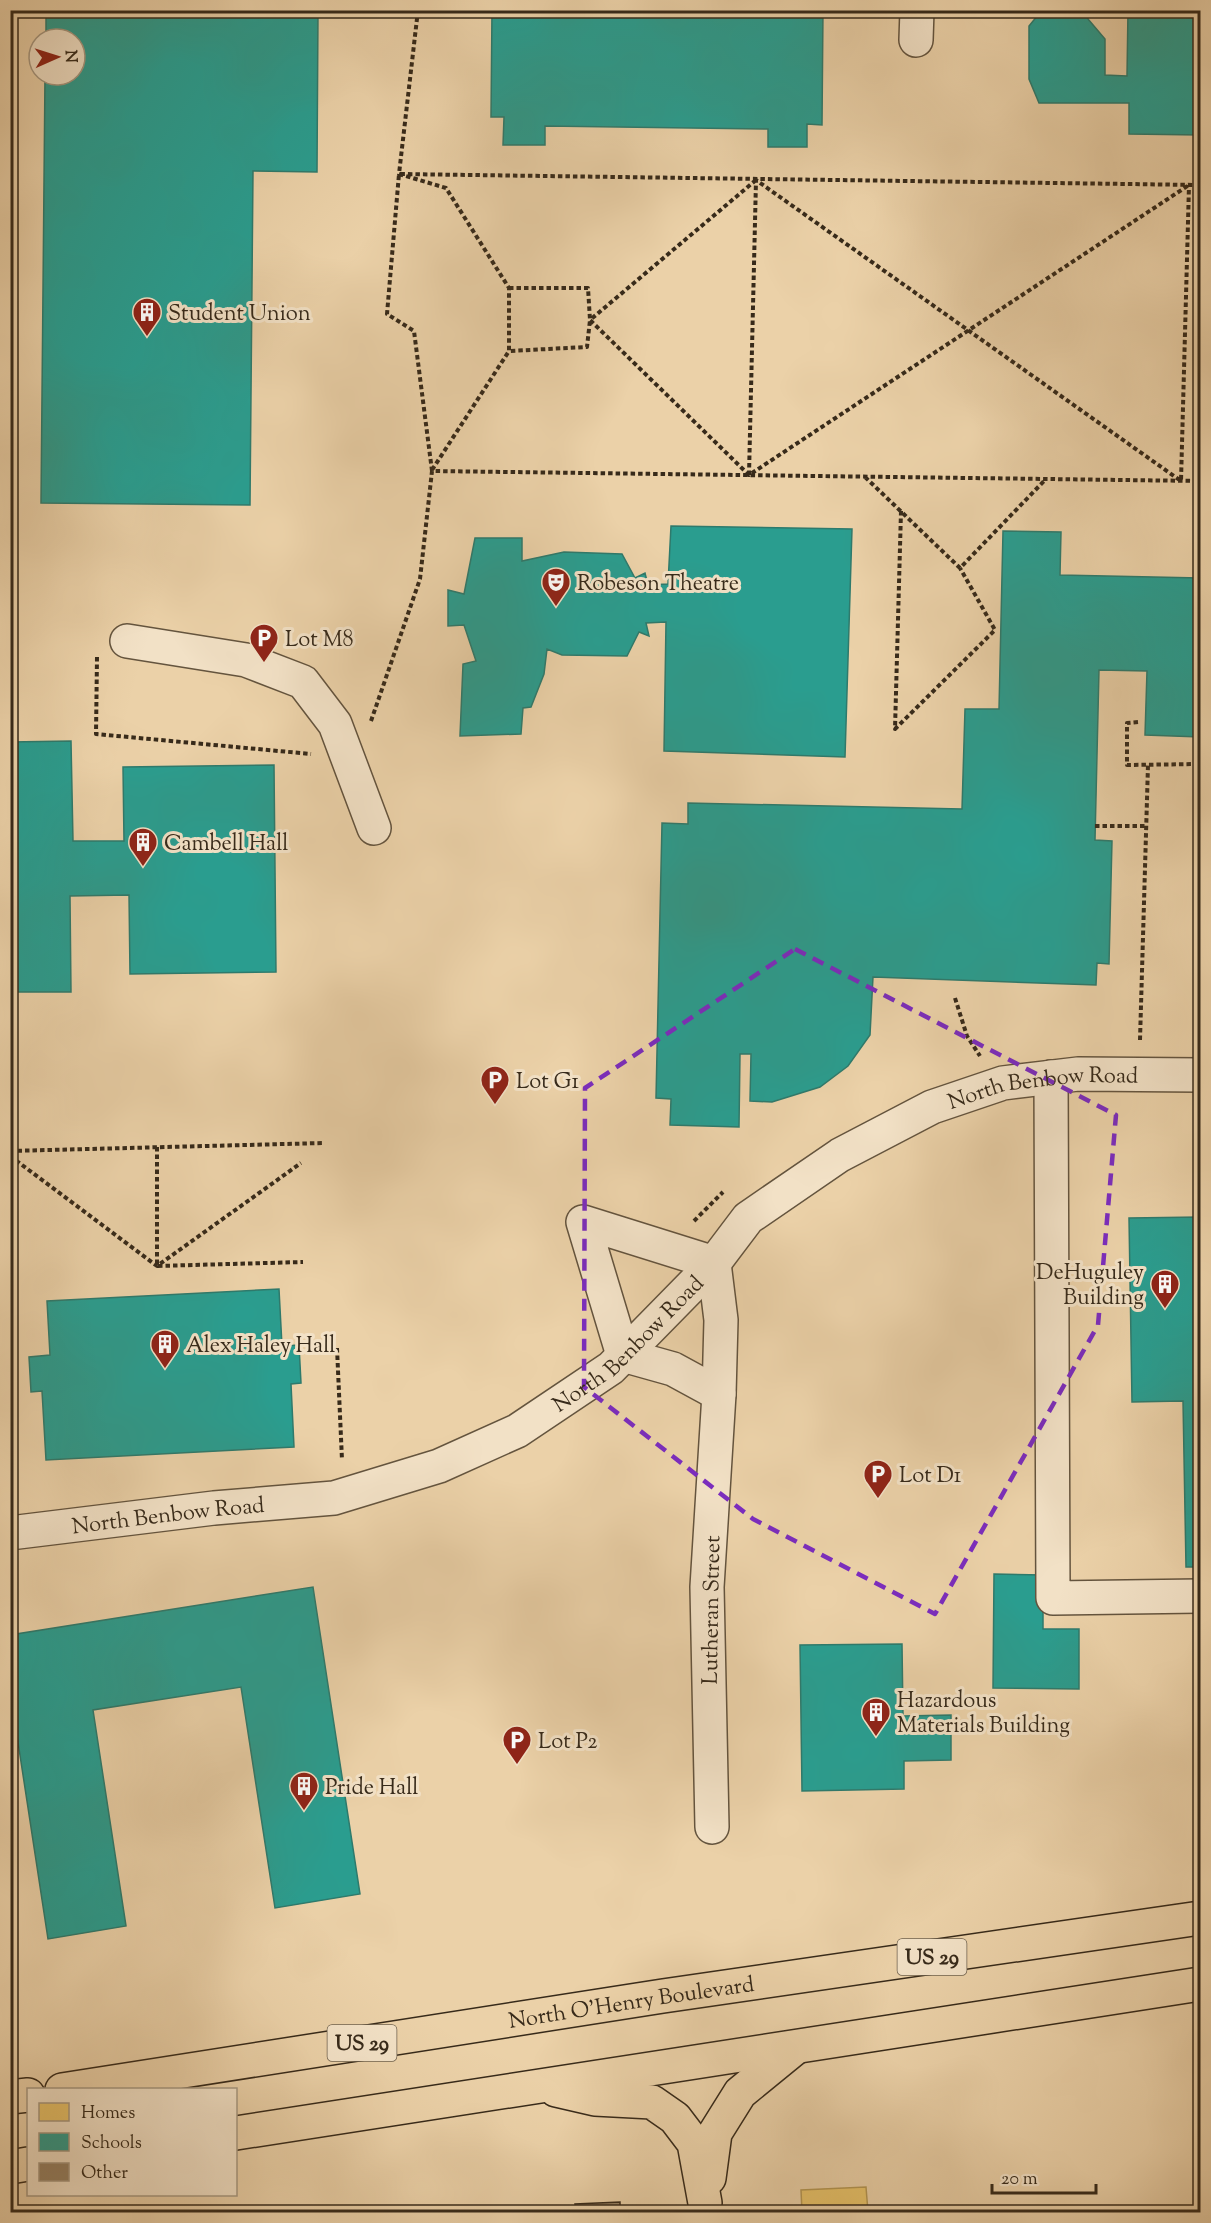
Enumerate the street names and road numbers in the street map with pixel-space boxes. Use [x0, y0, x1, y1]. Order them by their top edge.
street label: North Benbow Road [944, 1060, 1138, 1120]
street label: North Benbow Road [547, 1269, 712, 1422]
street label: North Benbow Road [70, 1491, 266, 1544]
street label: Lutheran Street [696, 1535, 730, 1685]
road number: US 29 [898, 1939, 966, 1975]
street label: North O'Henry Boulevard [506, 1970, 757, 2039]
road number: US 29 [328, 2025, 397, 2061]

